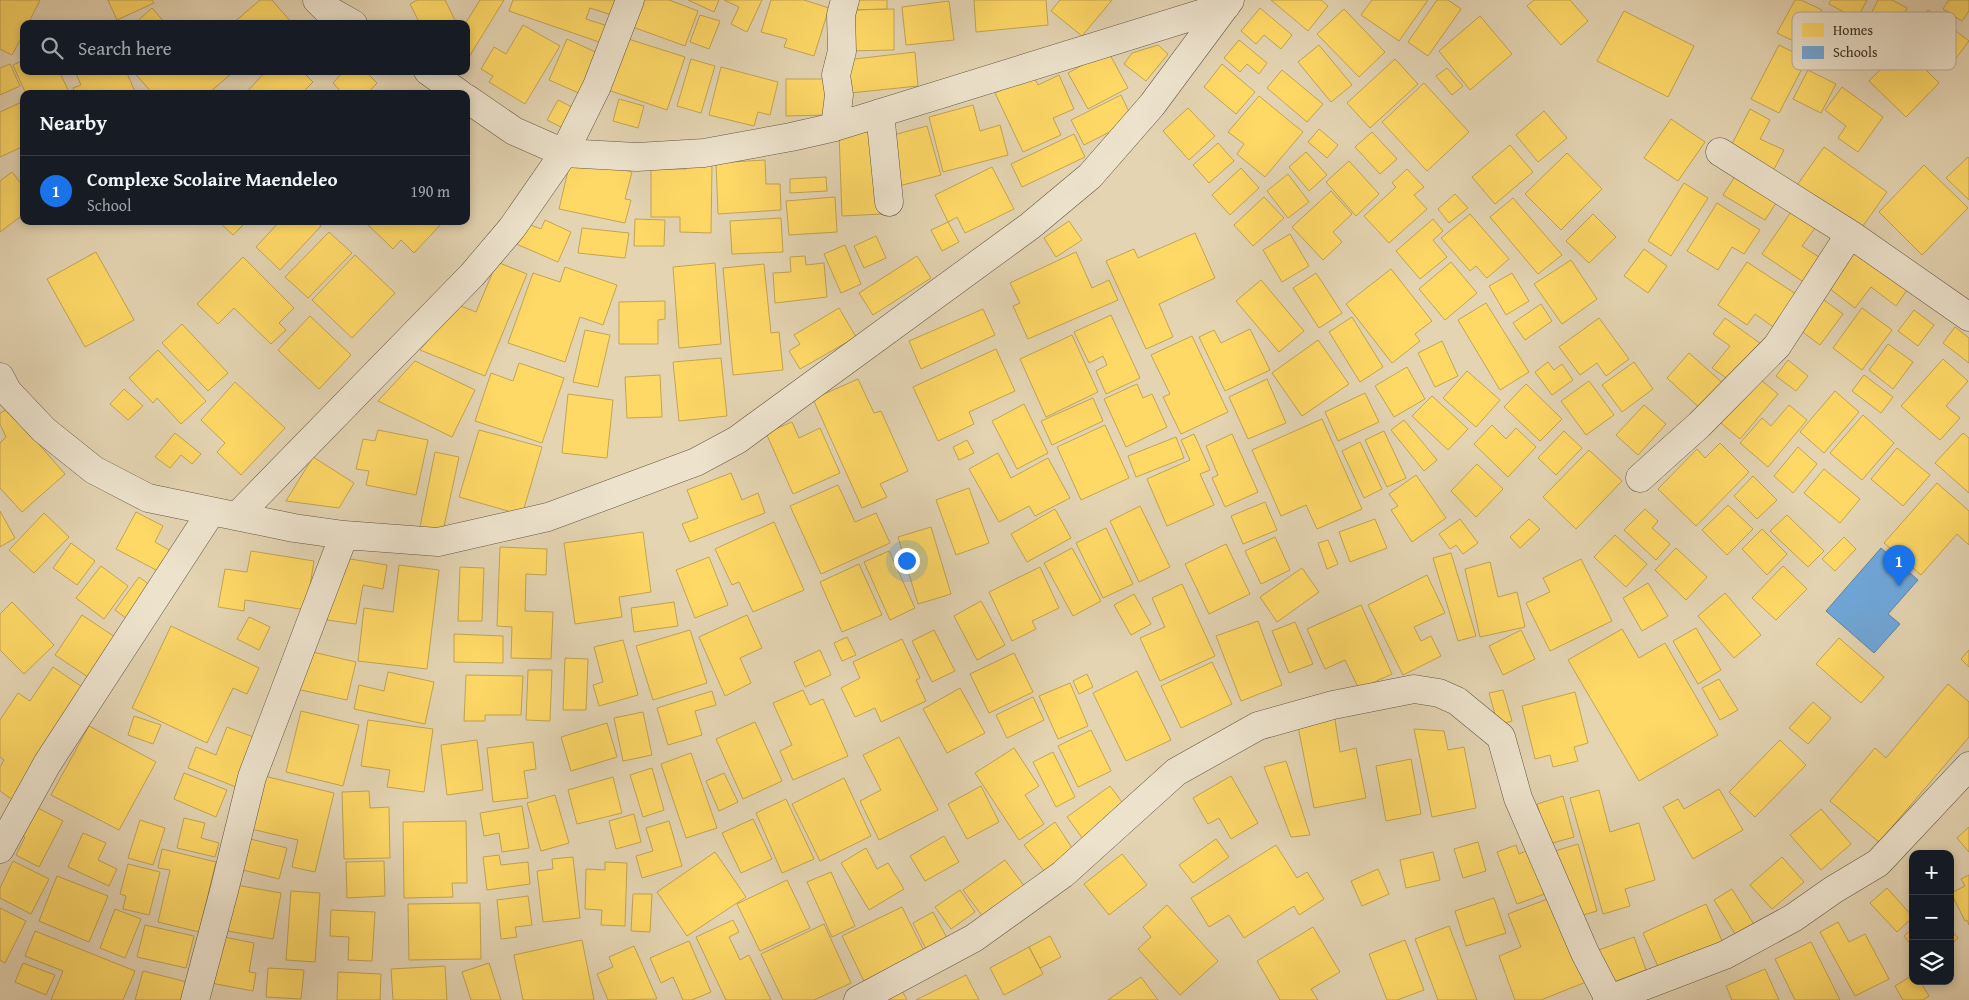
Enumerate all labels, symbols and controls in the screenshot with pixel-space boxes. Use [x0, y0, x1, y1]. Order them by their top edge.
legend [1792, 12, 1956, 70]
search box [20, 20, 470, 75]
text: Homes [1833, 20, 1873, 40]
icon: search [38, 34, 66, 62]
text: Search here [78, 34, 172, 62]
text: Schools [1833, 42, 1877, 62]
text: Nearby [40, 107, 107, 138]
text: Complexe Scolaire Maendeleo [87, 165, 338, 193]
text: 1 [52, 179, 60, 203]
text: 190 m [410, 179, 450, 203]
text: School [87, 193, 131, 217]
pin: 1 [1883, 545, 1915, 586]
your location [894, 548, 920, 574]
map controls [1909, 850, 1954, 985]
button: + [1909, 850, 1954, 895]
button: − [1909, 895, 1954, 940]
button: layers [1909, 940, 1954, 985]

